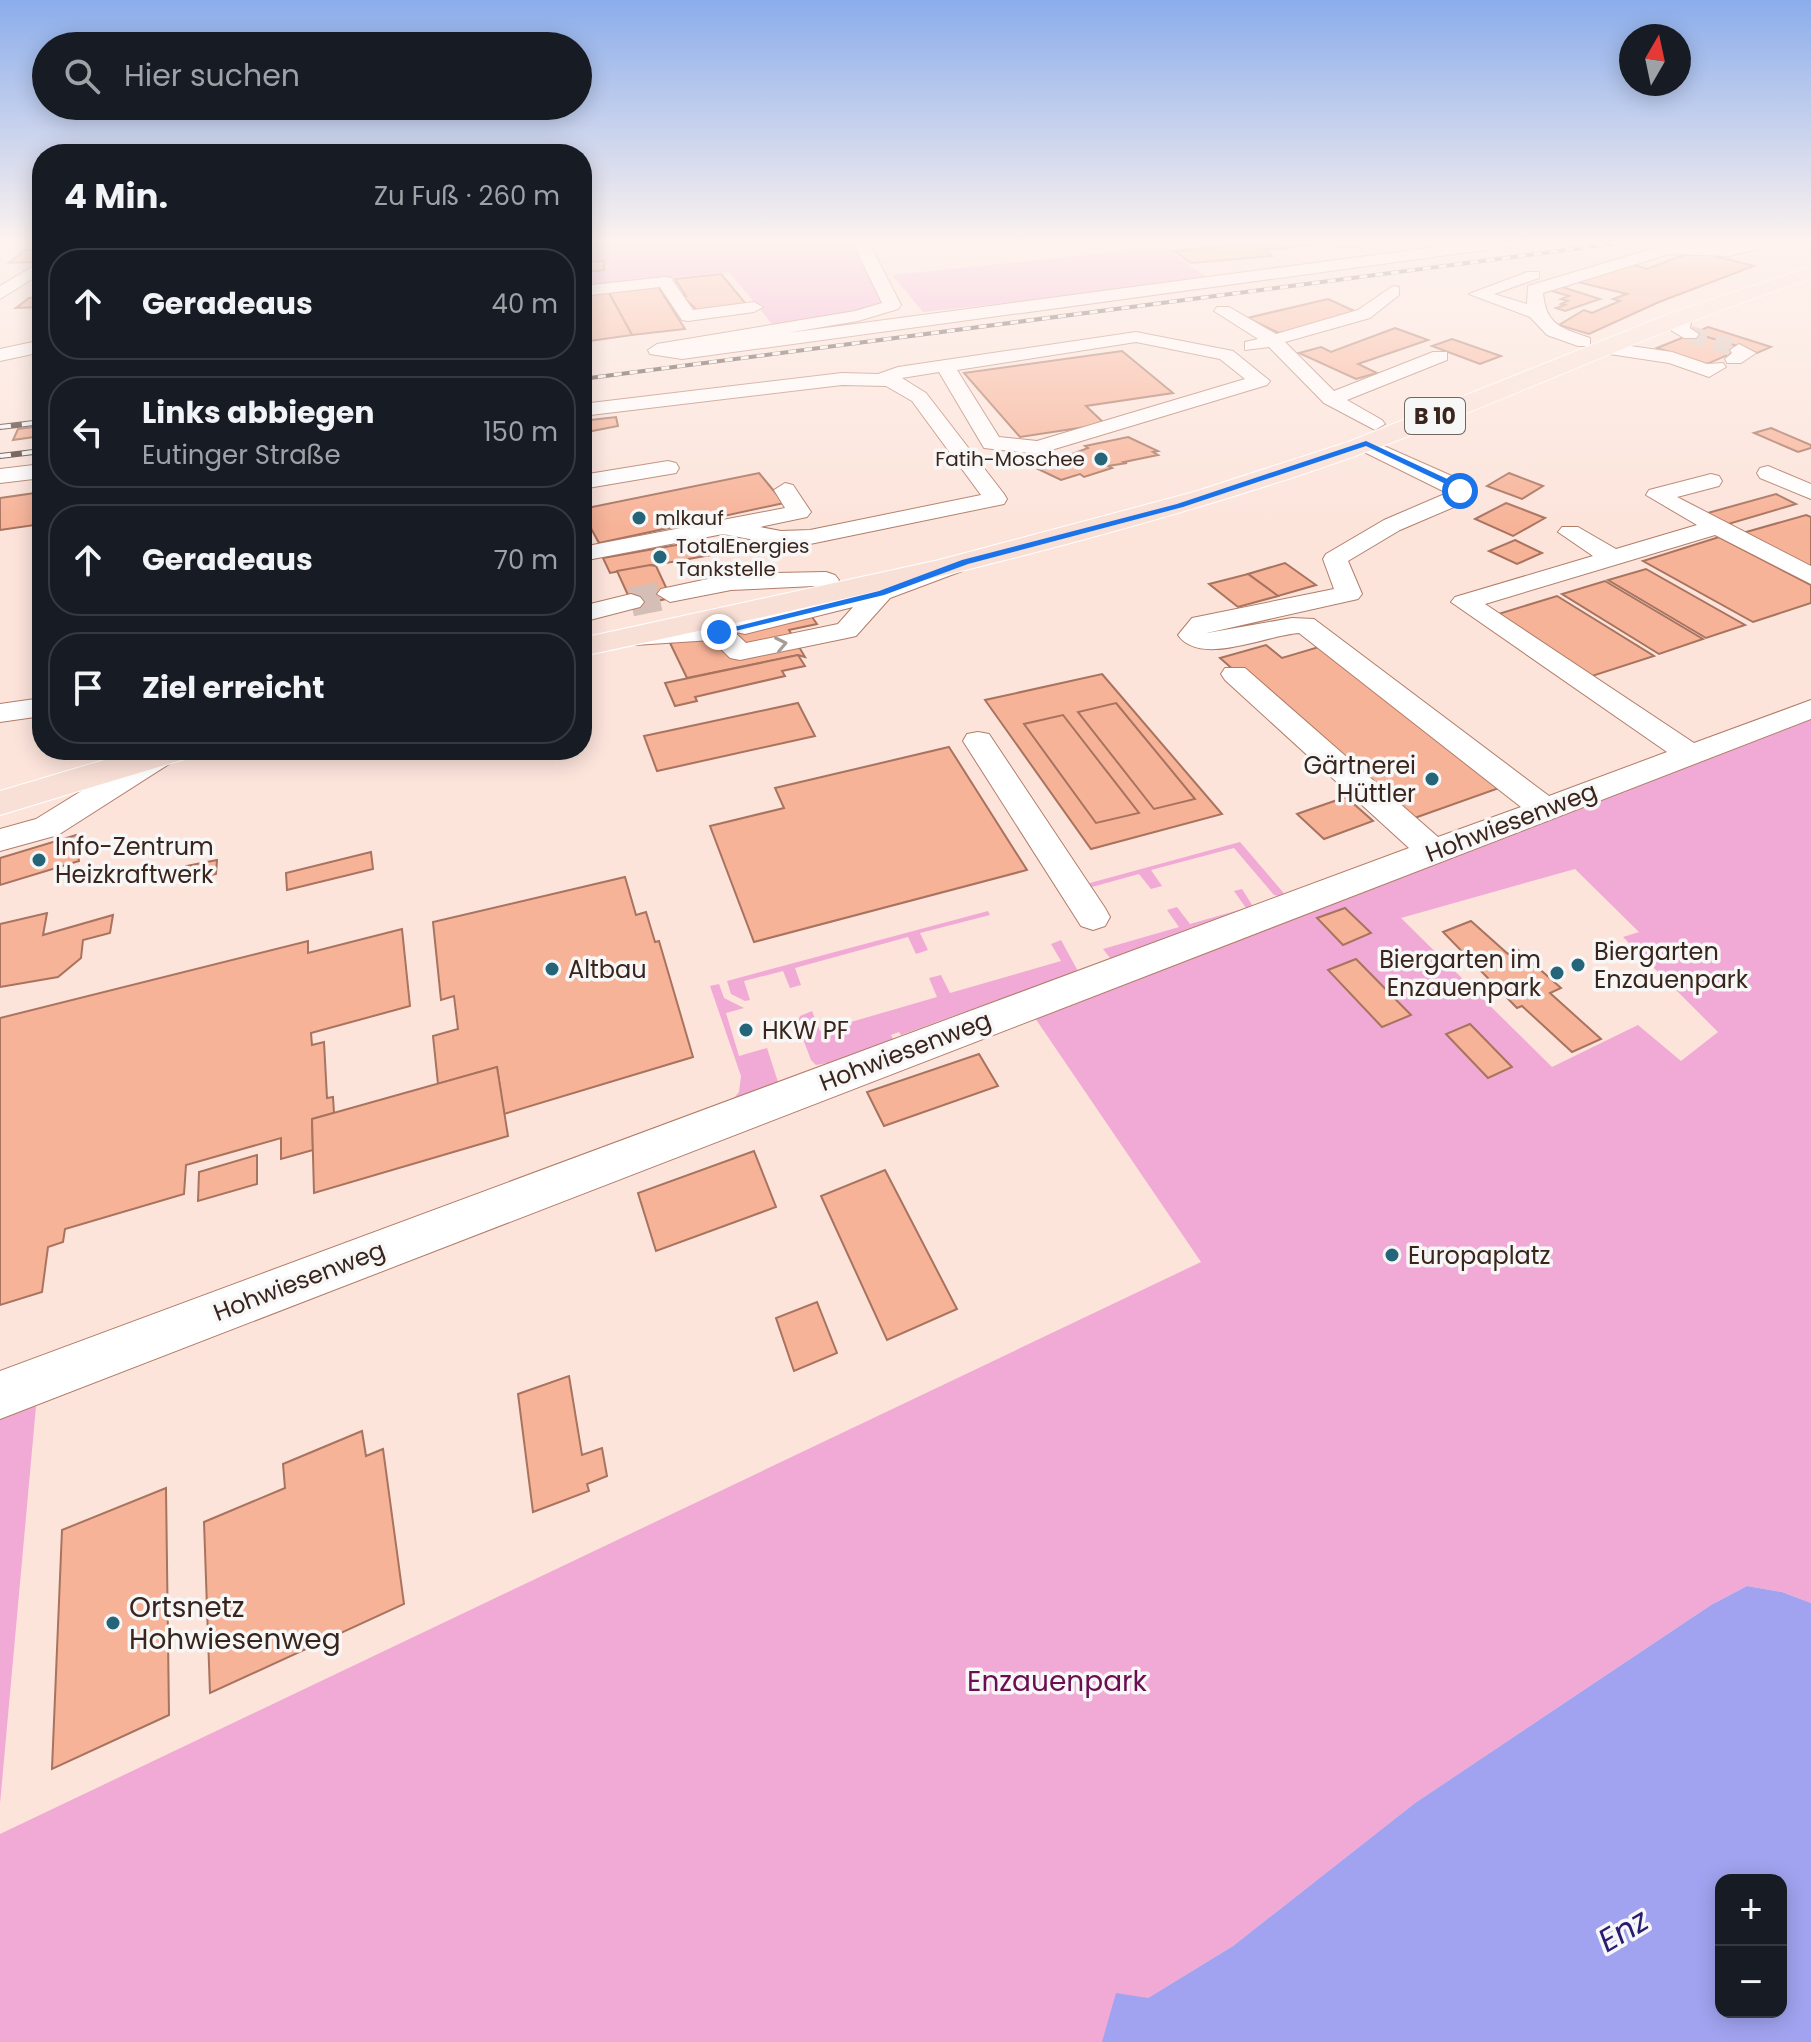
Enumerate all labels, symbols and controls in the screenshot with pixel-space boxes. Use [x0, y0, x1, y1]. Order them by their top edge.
north arrow [1619, 24, 1691, 96]
search box [32, 32, 592, 120]
icon: search [60, 54, 104, 98]
text: Hier suchen [124, 54, 300, 97]
text: 4 Min. [64, 172, 168, 220]
text: Zu Fuß · 260 m [374, 178, 560, 214]
icon: ahead [66, 282, 110, 326]
text: Geradeaus [142, 282, 313, 325]
text: 40 m [492, 286, 558, 322]
text: Links abbiegen [142, 391, 375, 434]
road number: B 10 [1405, 398, 1465, 434]
icon: left [66, 410, 110, 454]
text: 150 m [483, 414, 558, 450]
text: Eutinger Straße [142, 437, 341, 473]
place label: Fatih-Moschee [935, 445, 1085, 473]
marker: Fatih-Moschee [1092, 450, 1110, 468]
route start [1442, 473, 1478, 509]
place label: mlkauf [655, 504, 724, 532]
marker: mlkauf [630, 509, 648, 527]
place label: TotalEnergies Tankstelle [676, 532, 810, 583]
icon: ahead [66, 538, 110, 582]
text: Geradeaus [142, 538, 313, 581]
text: 70 m [494, 542, 558, 578]
marker: TotalEnergies Tankstelle [651, 548, 669, 566]
route end [701, 614, 737, 650]
one-way arrow [773, 636, 787, 653]
icon: arrive [66, 666, 110, 710]
text: Ziel erreicht [142, 666, 324, 709]
place label: Gärtnerei Hüttler [1303, 749, 1416, 810]
marker: Gärtnerei Hüttler [1423, 770, 1441, 788]
street label: Hohwiesenweg [1420, 774, 1602, 870]
place label: Info-Zentrum Heizkraftwerk [55, 830, 214, 891]
marker: Info-Zentrum Heizkraftwerk [30, 851, 48, 869]
place label: Biergarten Enzauenpark [1594, 935, 1749, 996]
place label: Biergarten im Enzauenpark [1379, 943, 1542, 1004]
place label: Altbau [568, 953, 647, 986]
marker: Biergarten Enzauenpark [1569, 956, 1587, 974]
marker: Altbau [543, 960, 561, 978]
marker: Biergarten im Enzauenpark [1548, 964, 1566, 982]
street label: Hohwiesenweg [814, 1003, 996, 1099]
place label: HKW PF [762, 1014, 849, 1047]
marker: HKW PF [737, 1021, 755, 1039]
street label: Hohwiesenweg [208, 1233, 390, 1329]
place label: Europaplatz [1408, 1239, 1550, 1272]
marker: Europaplatz [1383, 1246, 1401, 1264]
place label: Ortsnetz Hohwiesenweg [129, 1588, 341, 1659]
marker: Ortsnetz Hohwiesenweg [104, 1614, 122, 1632]
park label: Enzauenpark [967, 1662, 1148, 1701]
map controls [1715, 1874, 1787, 2018]
button: + [1715, 1874, 1787, 1946]
water label: Enz [1589, 1897, 1657, 1963]
button: − [1715, 1946, 1787, 2018]

